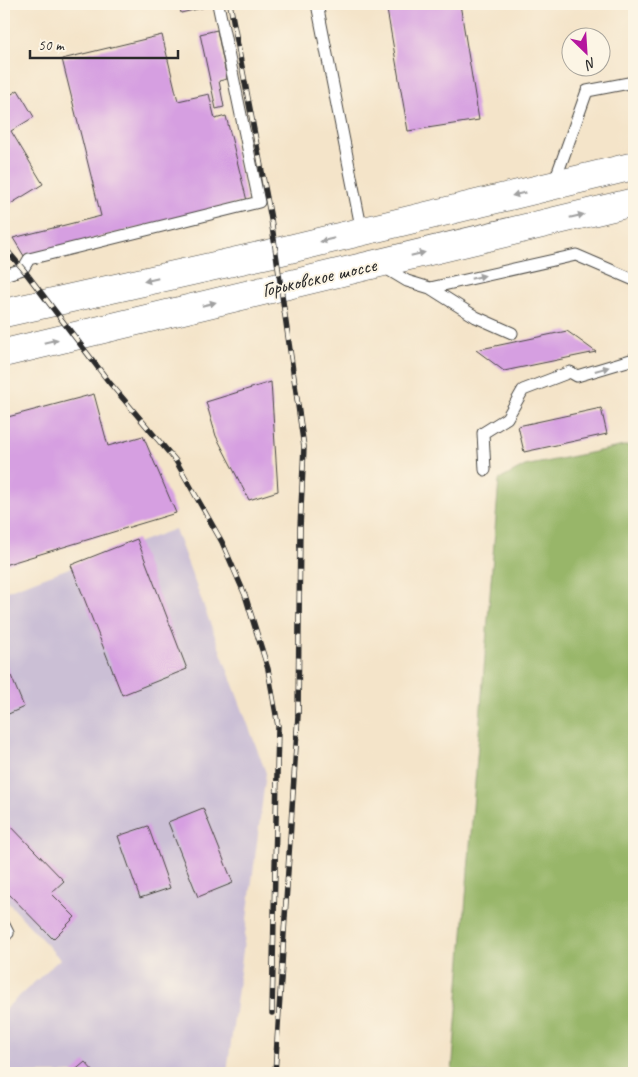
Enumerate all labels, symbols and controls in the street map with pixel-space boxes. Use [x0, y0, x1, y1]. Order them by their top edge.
scale bar [30, 28, 178, 60]
north arrow [560, 28, 610, 78]
text: 50 m [38, 36, 65, 55]
text: N [582, 54, 599, 74]
one-way arrow [511, 190, 526, 198]
one-way arrow [569, 212, 584, 220]
one-way arrow [319, 236, 334, 244]
one-way arrow [411, 250, 426, 258]
street label: Горьковское шоссе [259, 252, 380, 303]
one-way arrow [470, 273, 485, 281]
one-way arrow [144, 276, 159, 284]
one-way arrow [202, 300, 217, 308]
one-way arrow [44, 337, 59, 345]
one-way arrow [594, 364, 609, 372]

